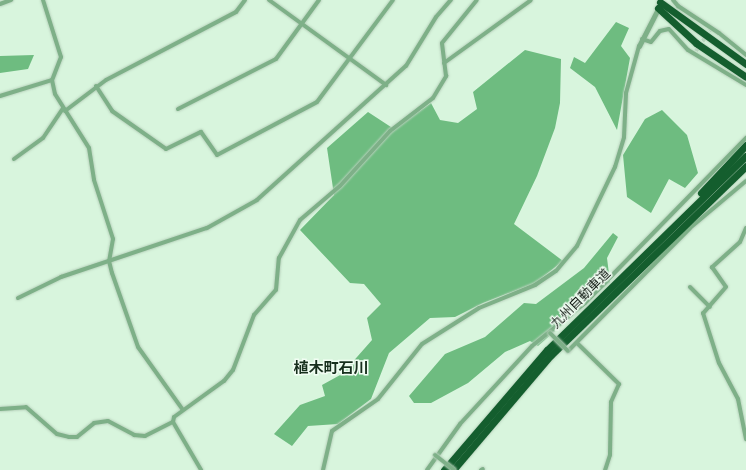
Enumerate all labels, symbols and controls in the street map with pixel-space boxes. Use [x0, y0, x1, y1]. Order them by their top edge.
street label: 九州自動車道 [548, 266, 614, 332]
district label: 植木町石川 [294, 360, 368, 378]

